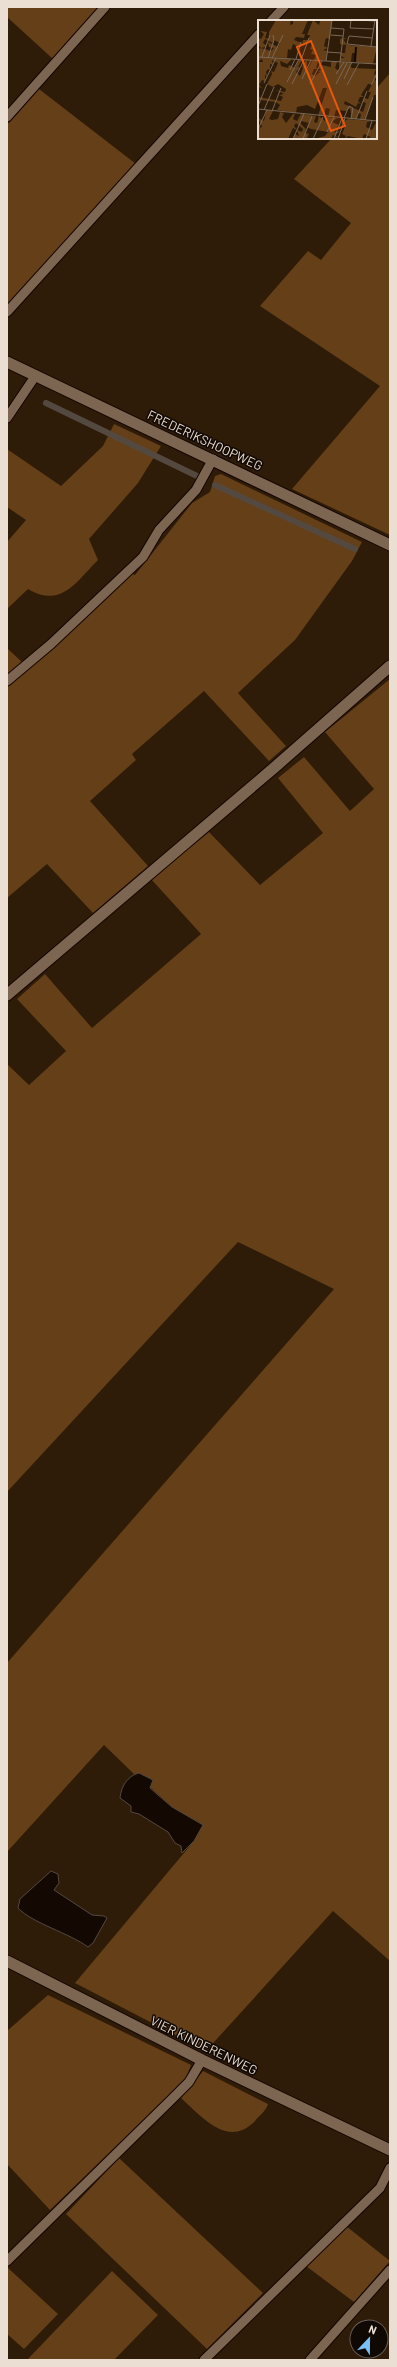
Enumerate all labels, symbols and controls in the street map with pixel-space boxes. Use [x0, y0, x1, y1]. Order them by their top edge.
inset map [258, 20, 377, 139]
street label: FREDERIKSHOOPWEG [145, 406, 265, 474]
street label: VIER KINDERENWEG [148, 2012, 260, 2078]
north arrow [349, 2319, 389, 2359]
text: N [367, 2322, 379, 2337]

